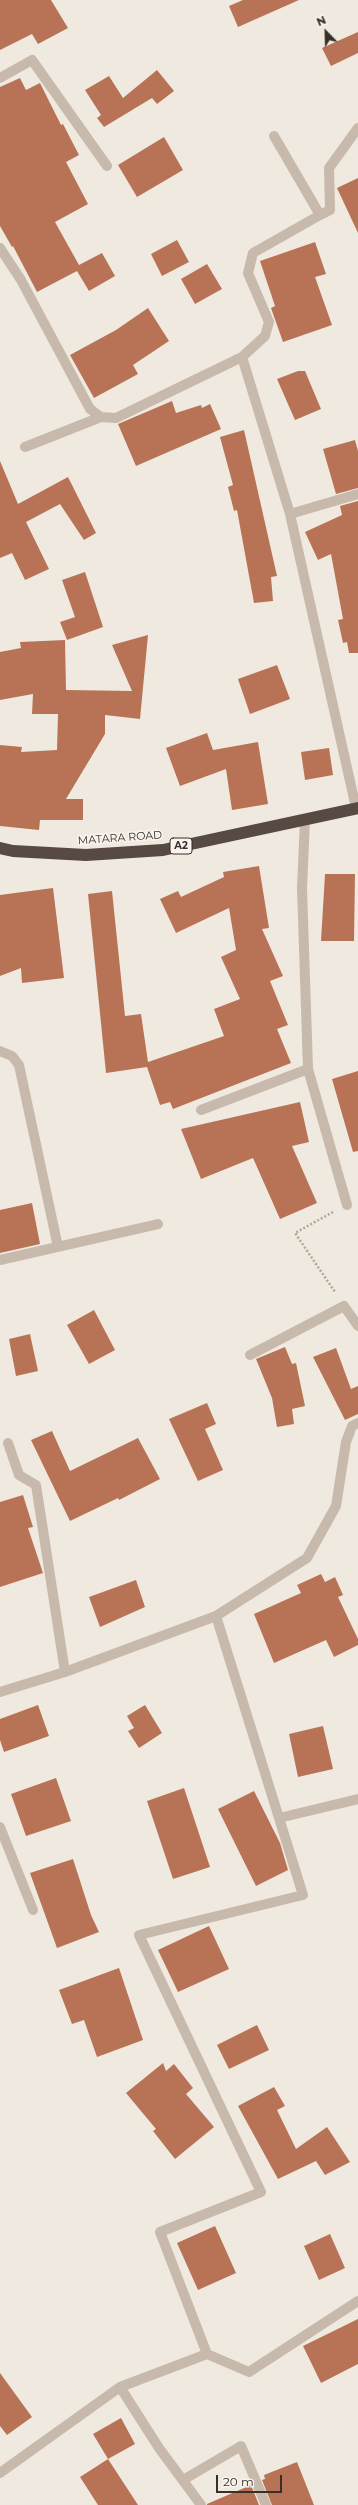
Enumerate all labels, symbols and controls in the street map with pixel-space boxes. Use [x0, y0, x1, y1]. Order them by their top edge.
north arrow [306, 12, 346, 52]
text: N [314, 13, 328, 29]
street label: MATARA ROAD [77, 828, 163, 848]
road number: A2 [170, 838, 192, 854]
scale bar [218, 2467, 284, 2493]
text: 20 m [223, 2474, 254, 2489]

